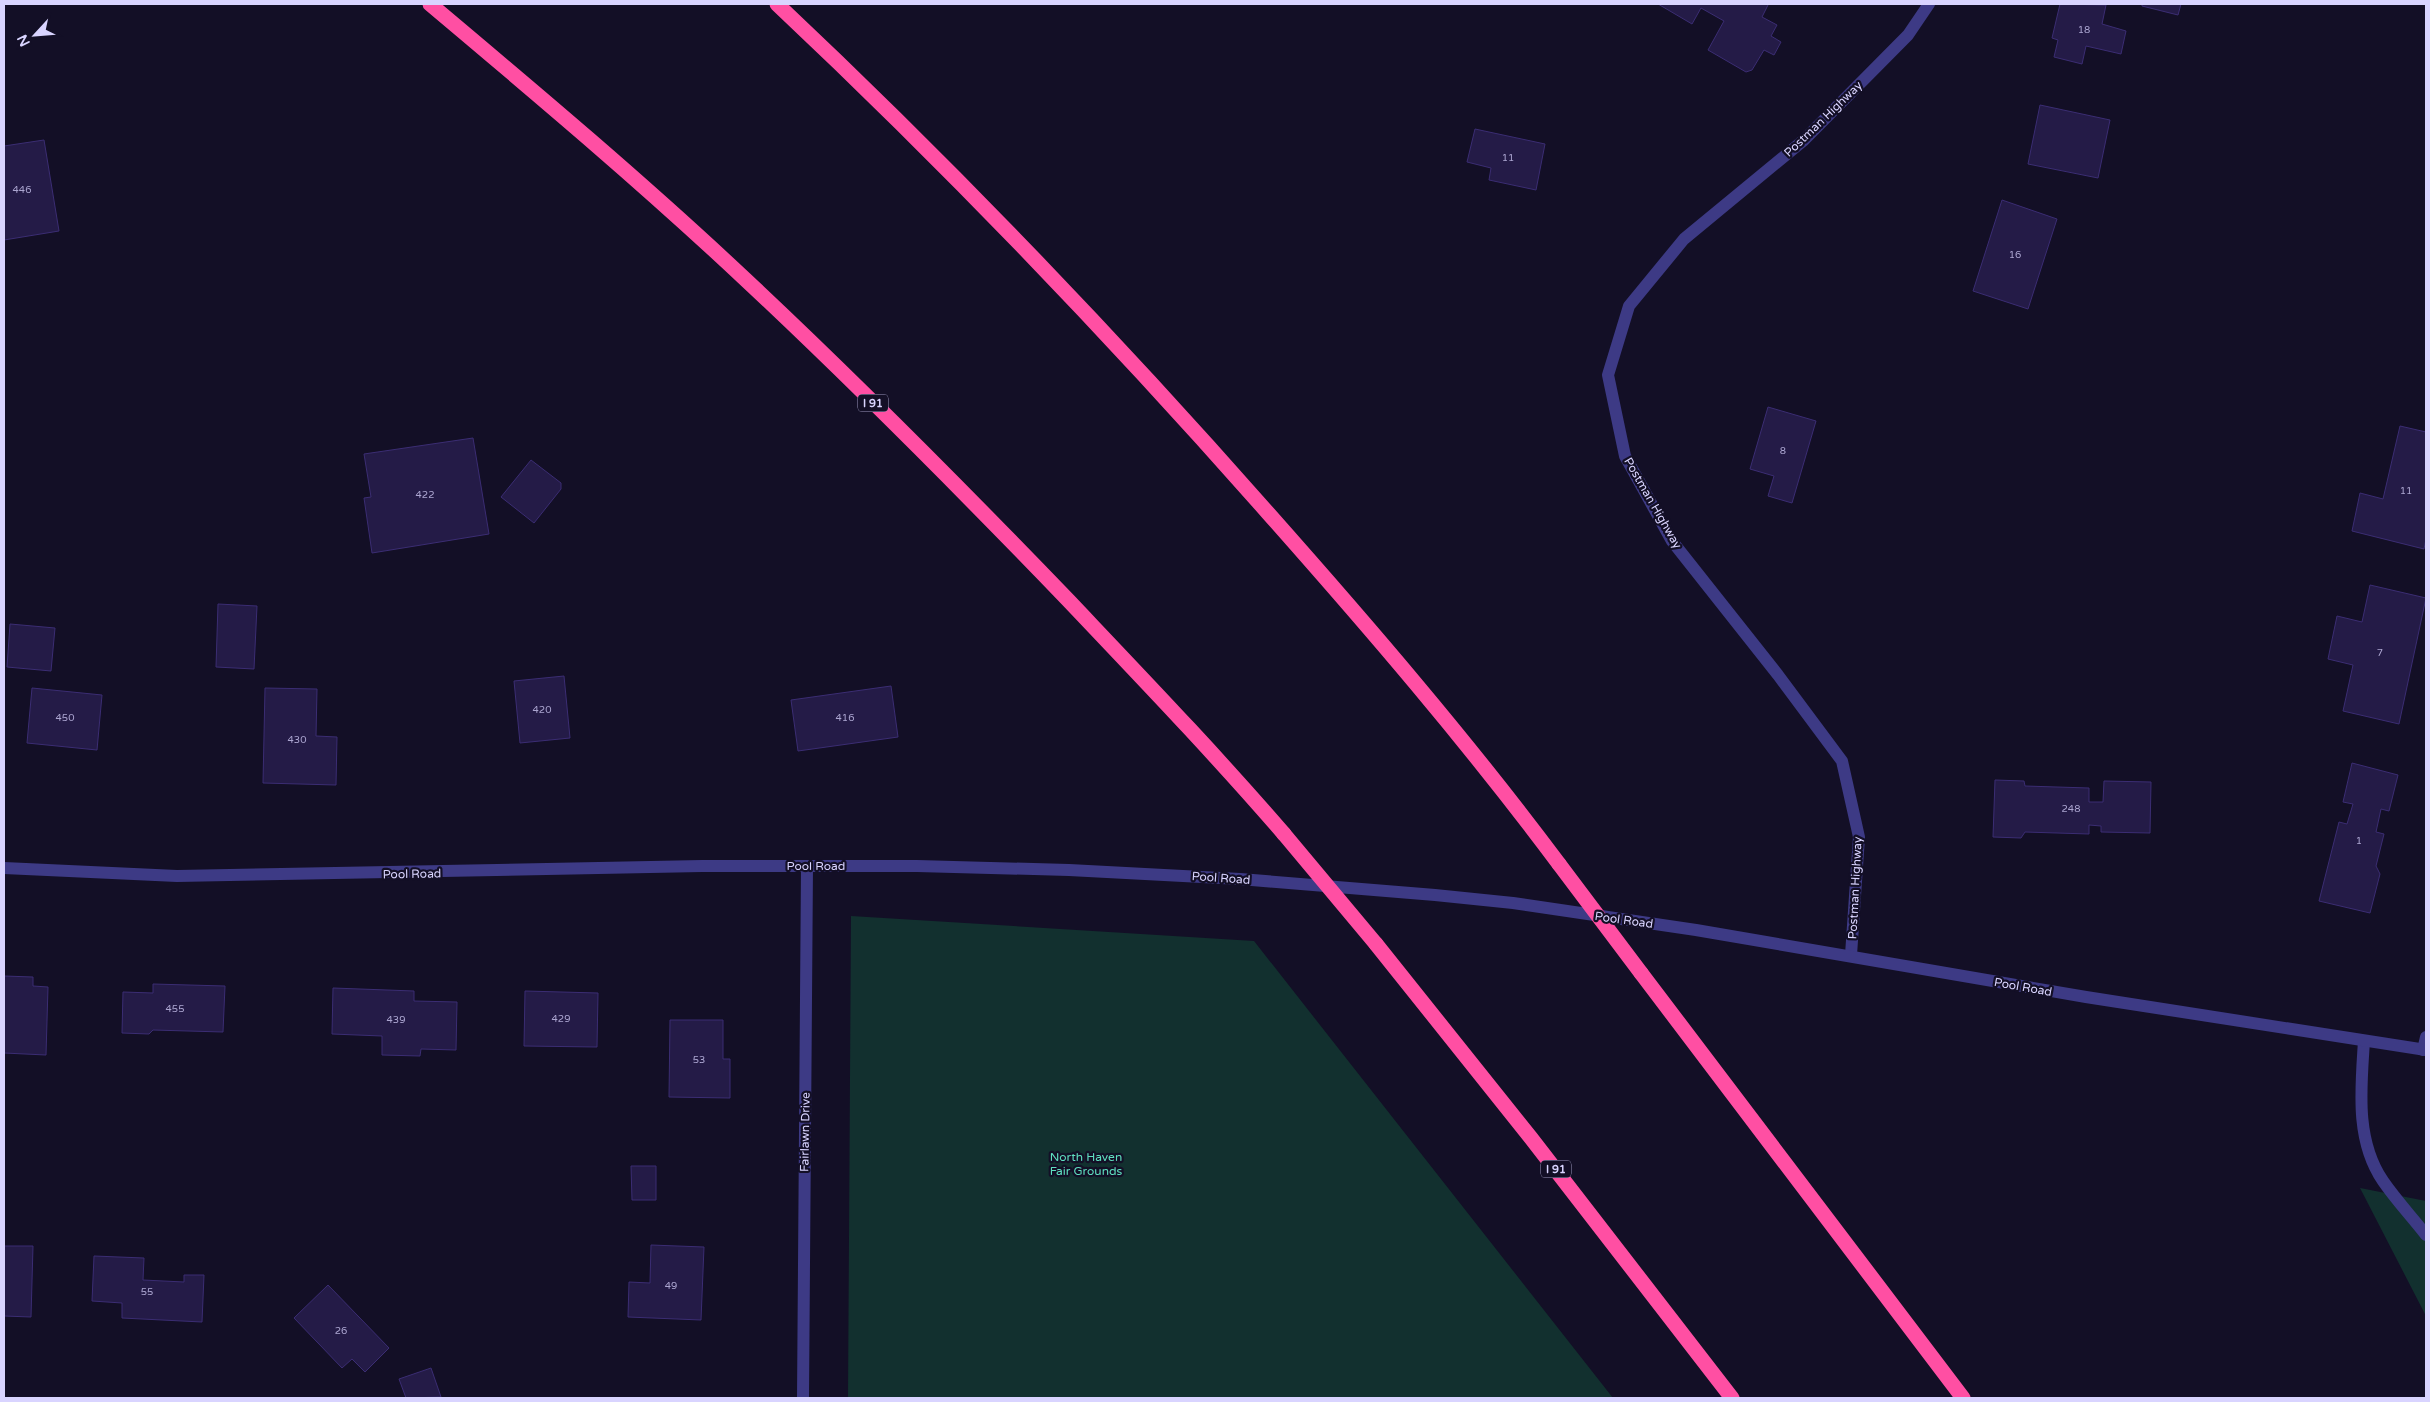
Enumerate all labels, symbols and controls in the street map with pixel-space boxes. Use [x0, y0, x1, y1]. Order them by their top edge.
north arrow [10, 10, 60, 60]
house number: 18 [2078, 24, 2090, 36]
text: N [14, 32, 34, 49]
street label: Postman Highway [1781, 78, 1865, 160]
house number: 11 [1502, 152, 1514, 164]
house number: 446 [13, 184, 31, 196]
house number: 16 [2009, 249, 2021, 261]
road number: I 91 [858, 394, 888, 412]
house number: 8 [1780, 445, 1786, 457]
street label: Postman Highway [1621, 455, 1685, 552]
house number: 11 [2400, 485, 2412, 497]
house number: 422 [416, 489, 434, 501]
house number: 7 [2377, 647, 2383, 659]
house number: 420 [533, 704, 551, 716]
house number: 450 [56, 712, 74, 724]
house number: 416 [836, 712, 854, 724]
house number: 430 [288, 734, 306, 746]
house number: 248 [2062, 803, 2080, 815]
house number: 1 [2356, 835, 2362, 847]
street label: Postman Highway [1845, 836, 1865, 940]
street label: Pool Road [787, 859, 845, 873]
street label: Pool Road [382, 866, 442, 882]
street label: Pool Road [1191, 869, 1251, 887]
street label: Pool Road [1594, 909, 1654, 931]
street label: Pool Road [1993, 975, 2053, 999]
house number: 455 [166, 1003, 184, 1015]
house number: 429 [552, 1013, 570, 1025]
house number: 439 [387, 1014, 405, 1026]
house number: 53 [693, 1054, 705, 1066]
street label: Fairlawn Drive [797, 1092, 813, 1172]
park label: North Haven Fair Grounds [1050, 1150, 1123, 1178]
road number: I 91 [1541, 1160, 1571, 1178]
house number: 49 [665, 1280, 677, 1292]
house number: 55 [141, 1286, 153, 1298]
house number: 26 [335, 1325, 347, 1337]

